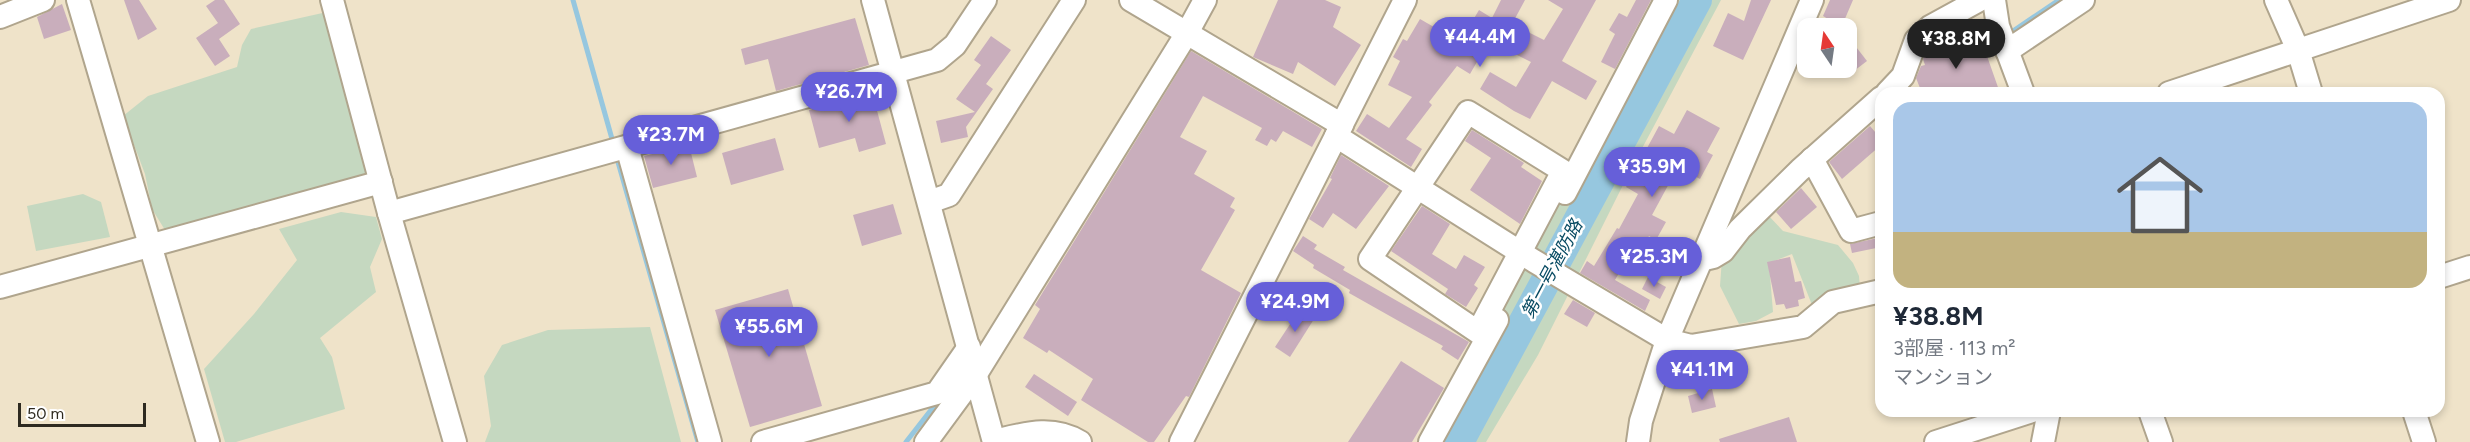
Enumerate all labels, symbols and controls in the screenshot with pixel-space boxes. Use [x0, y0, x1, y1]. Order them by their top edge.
pin: ¥44.4M [1431, 17, 1529, 68]
north arrow [1797, 18, 1857, 78]
map controls [1797, 18, 1857, 78]
pin: ¥38.8M [1907, 19, 2005, 70]
text: ¥44.4M [1444, 24, 1516, 48]
text: ¥38.8M [1921, 26, 1991, 50]
pin: ¥26.7M [800, 72, 898, 123]
text: ¥26.7M [815, 79, 883, 103]
pin: ¥23.7M [622, 115, 720, 166]
text: ¥23.7M [637, 122, 705, 146]
icon: home [2106, 141, 2214, 249]
pin: ¥35.9M [1603, 147, 1701, 198]
text: ¥35.9M [1618, 154, 1686, 178]
water label: 第一号湛防路 [1517, 214, 1588, 322]
pin: ¥25.3M [1605, 237, 1703, 288]
text: ¥25.3M [1620, 244, 1688, 268]
pin: ¥24.9M [1246, 282, 1344, 333]
text: ¥24.9M [1260, 289, 1330, 313]
text: ¥38.8M [1893, 300, 1984, 332]
pin: ¥55.6M [720, 307, 818, 358]
text: ¥55.6M [735, 314, 803, 338]
text: 3部屋 · 113 m² [1893, 336, 2015, 360]
pin: ¥41.1M [1653, 350, 1751, 401]
text: ¥41.1M [1670, 357, 1734, 381]
text: マンション [1893, 365, 1993, 389]
scale bar [18, 400, 146, 428]
text: 50 m [27, 404, 64, 423]

